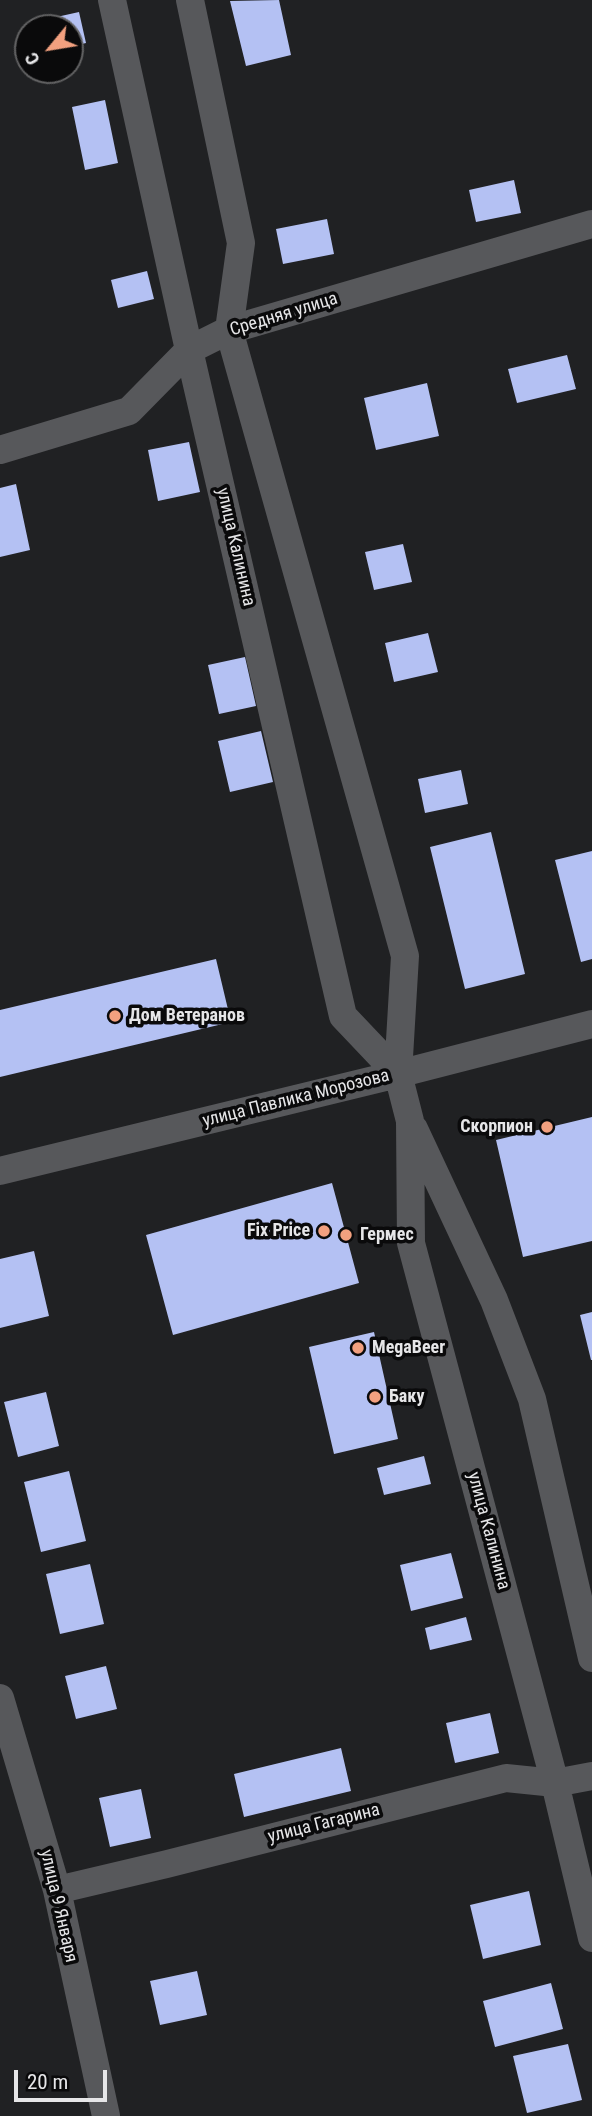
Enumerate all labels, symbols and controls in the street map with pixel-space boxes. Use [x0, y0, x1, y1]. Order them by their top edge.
north arrow [14, 14, 84, 84]
text: С [19, 48, 45, 69]
street label: Средняя улица [228, 288, 340, 342]
street label: улица Калинина [211, 486, 259, 608]
place label: Дом Ветеранов [129, 1005, 245, 1027]
marker: Дом Ветеранов [107, 1008, 123, 1024]
street label: улица Павлика Морозова [200, 1065, 392, 1133]
place label: Скорпион [460, 1116, 533, 1138]
marker: Скорпион [539, 1119, 555, 1135]
place label: Fix Price [247, 1220, 310, 1242]
marker: Fix Price [316, 1223, 332, 1239]
place label: Гермес [360, 1224, 414, 1246]
marker: Гермес [338, 1227, 354, 1243]
place label: MegaBeer [372, 1337, 445, 1359]
marker: MegaBeer [350, 1340, 366, 1356]
place label: Баку [389, 1386, 424, 1408]
marker: Баку [367, 1389, 383, 1405]
street label: улица Калинина [462, 1470, 514, 1592]
street label: улица Гагарина [266, 1800, 382, 1848]
street label: улица 9 Января [35, 1847, 81, 1965]
scale bar [18, 2056, 110, 2100]
text: 20 m [27, 2070, 68, 2094]

